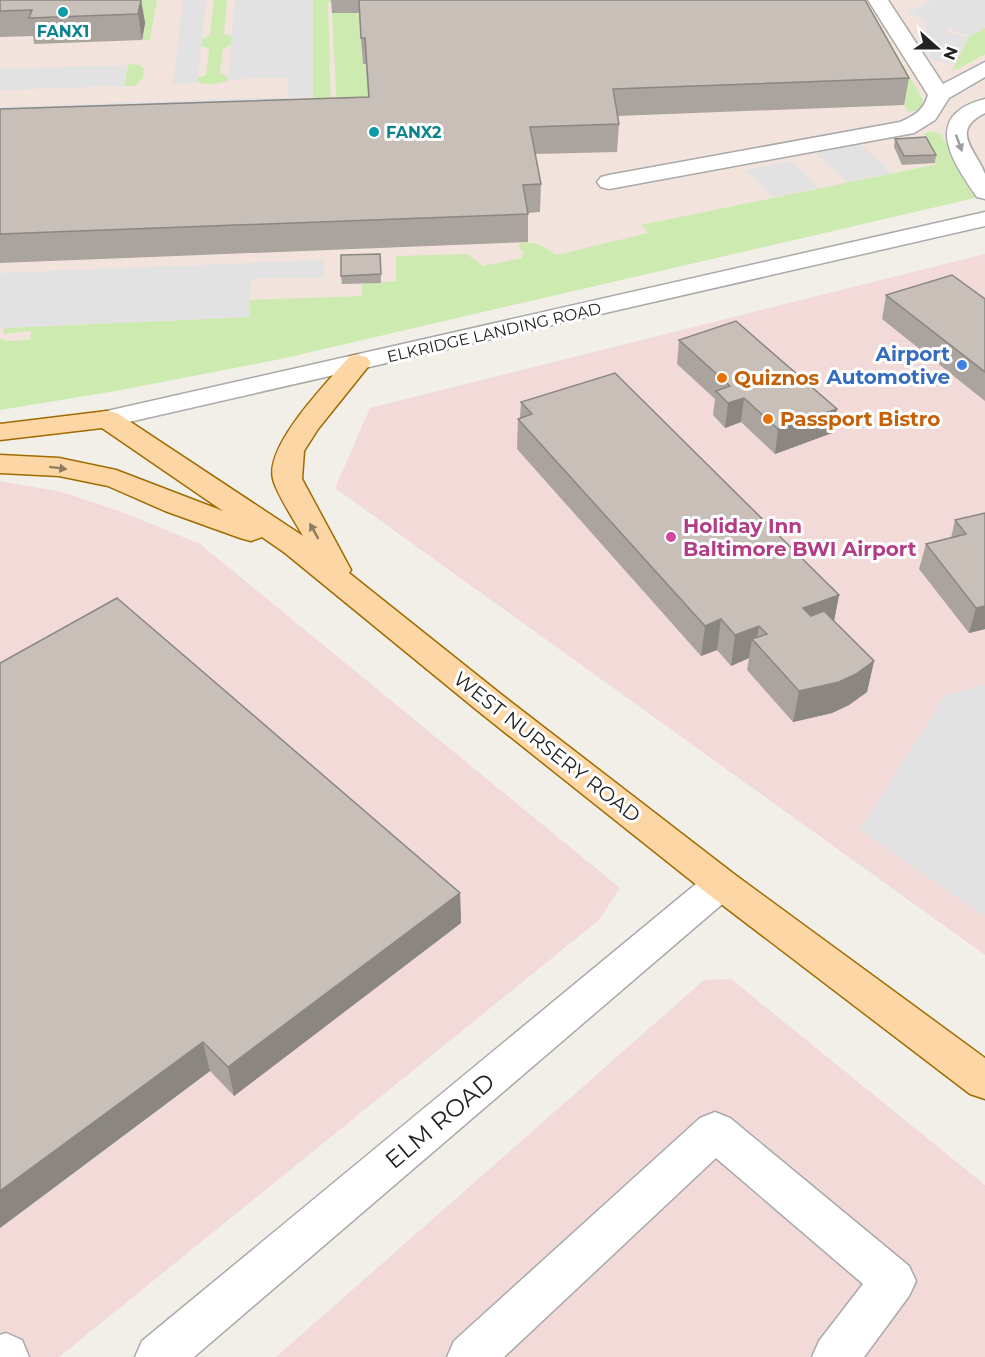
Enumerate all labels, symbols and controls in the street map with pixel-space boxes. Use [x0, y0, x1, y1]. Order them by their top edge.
marker: FANX1 [56, 5, 70, 19]
north arrow [907, 18, 967, 78]
place label: FANX1 [37, 22, 89, 41]
text: N [939, 44, 962, 63]
place label: FANX2 [386, 123, 442, 142]
marker: FANX2 [367, 125, 381, 139]
one-way arrow [954, 135, 964, 153]
street label: ELKRIDGE LANDING ROAD [385, 299, 603, 366]
place label: Airport Automotive [826, 342, 950, 389]
marker: Airport Automotive [955, 358, 969, 372]
place label: Quiznos [734, 366, 819, 390]
marker: Quiznos [715, 371, 729, 385]
place label: Passport Bistro [780, 407, 940, 431]
marker: Passport Bistro [761, 412, 775, 426]
one-way arrow [49, 463, 68, 473]
place label: Holiday Inn Baltimore BWI Airport [683, 514, 917, 561]
one-way arrow [309, 522, 319, 539]
marker: Holiday Inn Baltimore BWI Airport [664, 530, 678, 544]
street label: WEST NURSERY ROAD [449, 667, 645, 827]
street label: ELM ROAD [379, 1067, 500, 1175]

